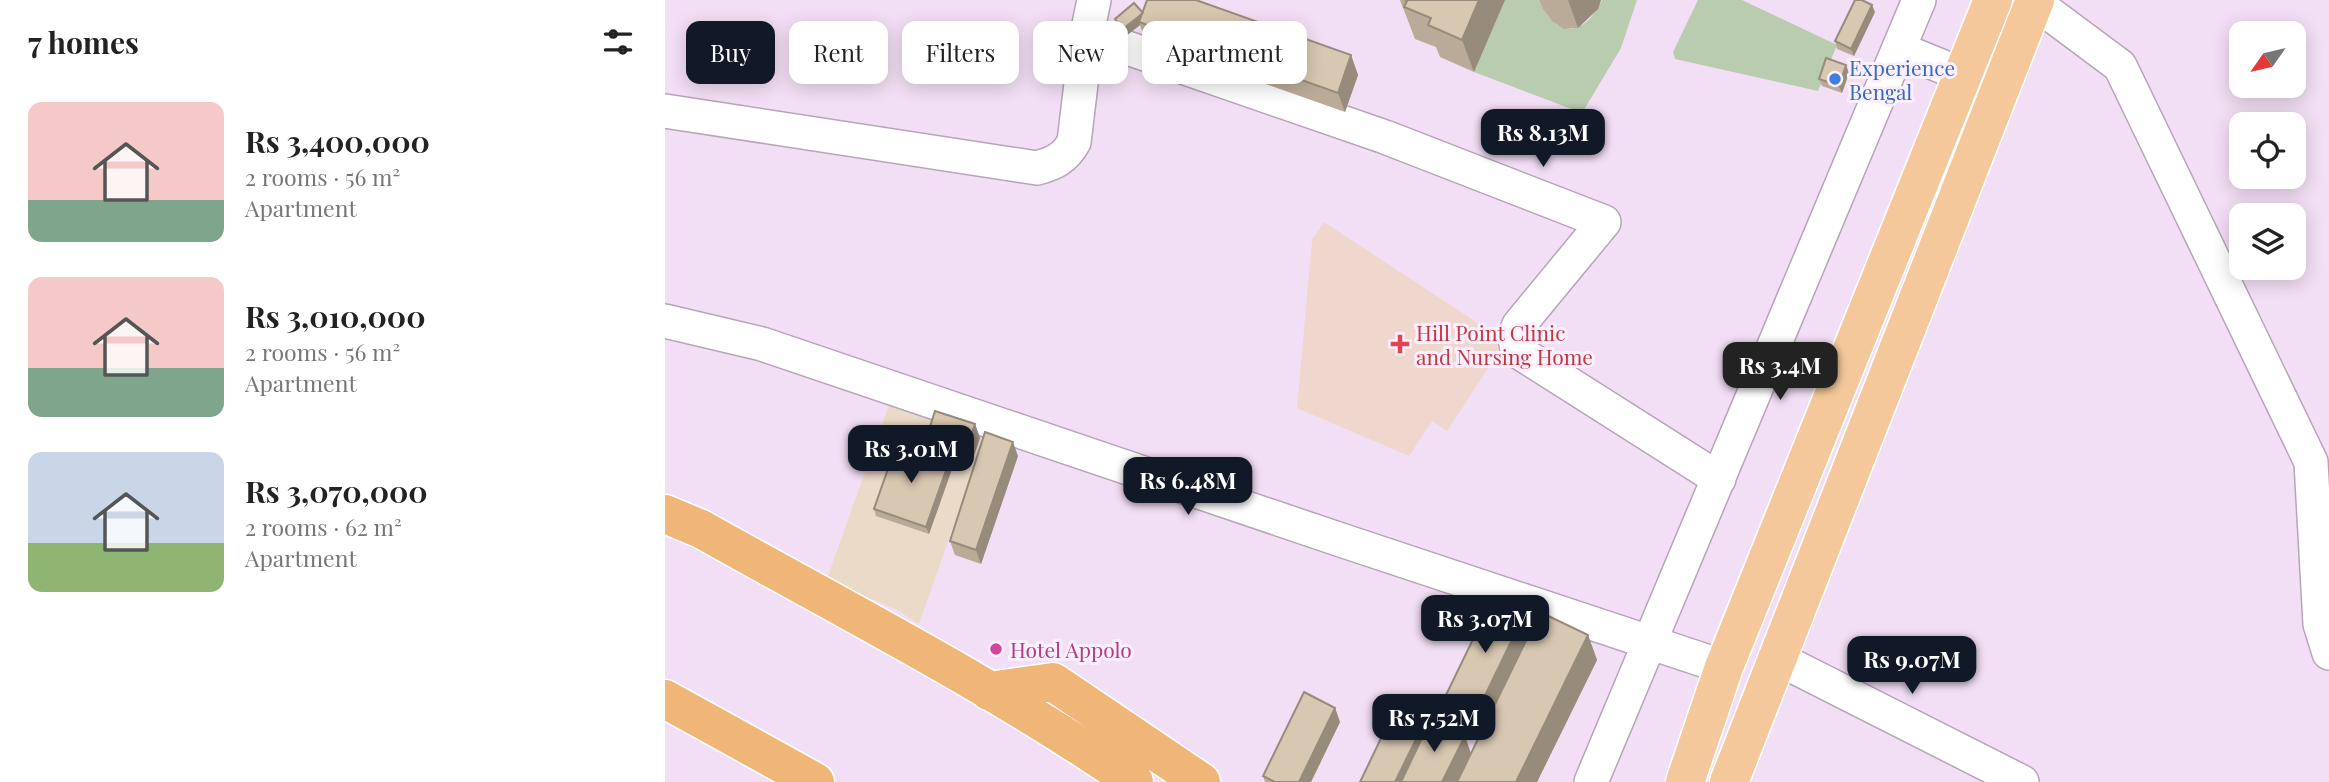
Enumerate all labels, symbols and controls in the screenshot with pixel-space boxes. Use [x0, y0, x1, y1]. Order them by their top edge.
chip: Buy [686, 21, 775, 84]
chip: Rent [789, 21, 888, 84]
chip: Filters [902, 21, 1019, 84]
chip: New [1033, 21, 1128, 84]
chip: Apartment [1142, 21, 1307, 84]
north arrow [2229, 21, 2307, 98]
map controls [2229, 21, 2306, 280]
text: 7 homes [28, 22, 139, 62]
icon: filters [599, 23, 637, 61]
place label: Experience Bengal [1849, 53, 1955, 105]
marker: Experience Bengal [1827, 71, 1843, 87]
pin: Rs 8.13M [1471, 110, 1615, 169]
button: locate [2229, 112, 2306, 189]
text: Rs 8.13M [1497, 116, 1589, 147]
text: Rs 3,400,000 [245, 121, 430, 161]
icon: home [84, 130, 168, 214]
text: 2 rooms · 56 m² [245, 161, 400, 192]
text: Apartment [245, 192, 357, 223]
button: layers [2229, 203, 2306, 280]
text: Rs 3,010,000 [245, 296, 426, 336]
icon: home [84, 305, 168, 389]
place label: Hill Point Clinic and Nursing Home [1416, 318, 1593, 370]
marker: Hill Point Clinic and Nursing Home [1390, 334, 1410, 354]
text: 2 rooms · 56 m² [245, 336, 400, 367]
pin: Rs 3.4M [1715, 342, 1845, 402]
text: Rs 3.4M [1739, 349, 1821, 380]
text: Apartment [245, 367, 357, 398]
pin: Rs 3.01M [839, 426, 983, 485]
text: Rs 3.01M [864, 432, 958, 463]
pin: Rs 6.48M [1116, 458, 1260, 517]
text: Rs 6.48M [1139, 464, 1237, 495]
text: Rs 3,070,000 [245, 471, 428, 511]
icon: home [84, 480, 168, 564]
text: 2 rooms · 62 m² [245, 511, 402, 542]
text: Apartment [245, 542, 357, 573]
pin: Rs 3.07M [1413, 596, 1557, 655]
text: Rs 3.07M [1437, 602, 1533, 633]
place label: Hotel Appolo [1010, 635, 1132, 663]
pin: Rs 9.07M [1840, 636, 1984, 696]
marker: Hotel Appolo [988, 641, 1004, 657]
text: Rs 9.07M [1863, 643, 1961, 674]
pin: Rs 7.52M [1362, 694, 1506, 754]
text: Rs 7.52M [1388, 701, 1480, 732]

